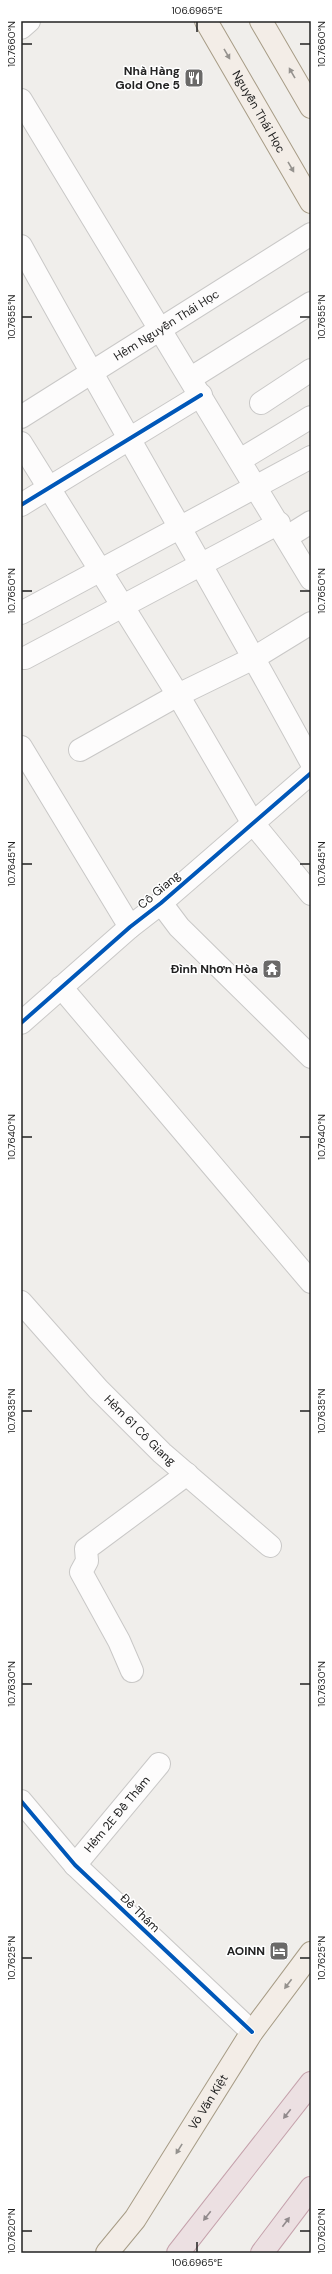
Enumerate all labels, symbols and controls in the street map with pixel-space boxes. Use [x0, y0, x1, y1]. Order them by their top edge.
text: 106.6965°E [171, 4, 223, 17]
text: 10.7660°N [5, 21, 18, 67]
text: 10.7660°N [315, 21, 328, 67]
one-way arrow [223, 48, 230, 60]
place label: Nhà Hàng Gold One 5 [115, 63, 180, 93]
restaurant icon: Nhà Hàng Gold One 5 [183, 67, 205, 89]
one-way arrow [288, 67, 295, 79]
street label: Nguyễn Thái Học [228, 68, 289, 156]
one-way arrow [288, 161, 294, 173]
street label: Hẻm Nguyễn Thái Học [111, 286, 222, 364]
text: 10.7655°N [5, 294, 18, 339]
text: 10.7655°N [315, 294, 328, 339]
text: 10.7650°N [5, 568, 18, 614]
text: 10.7650°N [315, 568, 328, 614]
text: 10.7645°N [5, 841, 18, 887]
text: 10.7645°N [315, 841, 328, 887]
street label: Cô Giang [134, 867, 184, 913]
temple icon: Đình Nhơn Hòa [261, 958, 283, 980]
place label: Đình Nhơn Hòa [171, 961, 258, 977]
text: 10.7640°N [5, 1114, 18, 1160]
text: 10.7640°N [315, 1114, 328, 1160]
text: 10.7635°N [5, 1388, 18, 1433]
text: 10.7635°N [315, 1388, 328, 1433]
street label: Hẻm 61 Cô Giang [101, 1392, 179, 1469]
text: 10.7630°N [5, 1661, 18, 1707]
text: 10.7630°N [315, 1661, 328, 1707]
street label: Hẻm 2E Đề Thám [81, 1773, 154, 1856]
street label: Ðề Thám [117, 1890, 163, 1936]
text: 10.7625°N [5, 1936, 18, 1980]
text: 10.7625°N [315, 1936, 328, 1980]
hotel icon: AOINN [268, 1940, 290, 1962]
place label: AOINN [227, 1943, 265, 1959]
one-way arrow [283, 1979, 292, 1990]
street label: Võ Văn Kiệt [185, 2071, 232, 2133]
one-way arrow [283, 2108, 291, 2119]
one-way arrow [175, 2144, 183, 2154]
text: 10.7620°N [5, 2208, 18, 2254]
text: 10.7620°N [315, 2208, 328, 2254]
one-way arrow [202, 2210, 211, 2221]
one-way arrow [281, 2216, 290, 2227]
text: 106.6965°E [171, 2256, 223, 2269]

